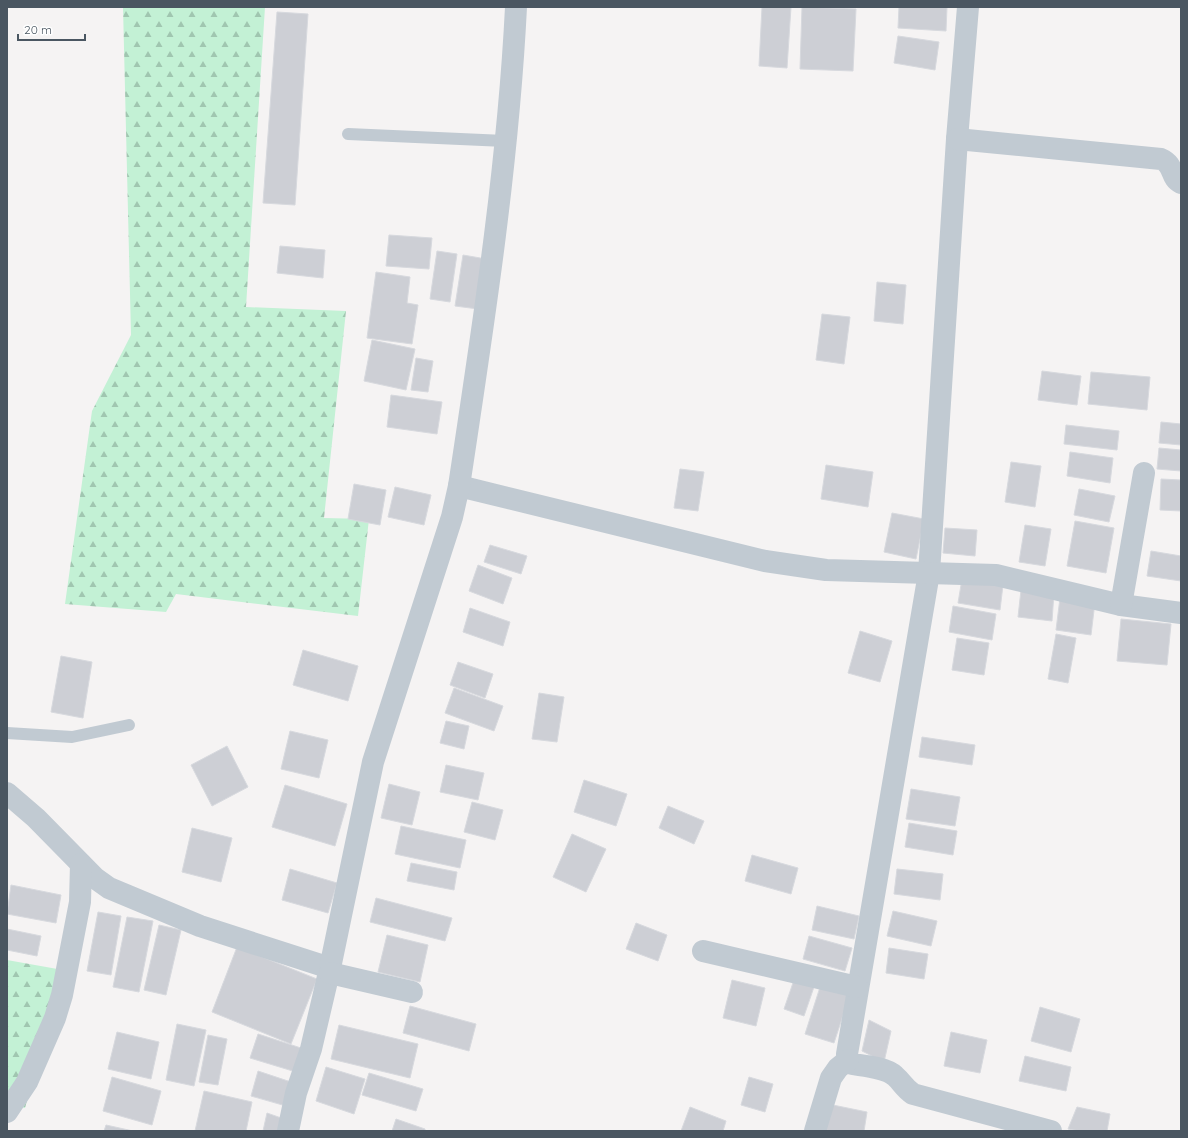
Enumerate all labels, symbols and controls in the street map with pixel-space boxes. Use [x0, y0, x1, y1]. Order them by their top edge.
scale bar [18, 16, 85, 42]
text: 20 m [24, 22, 52, 37]

